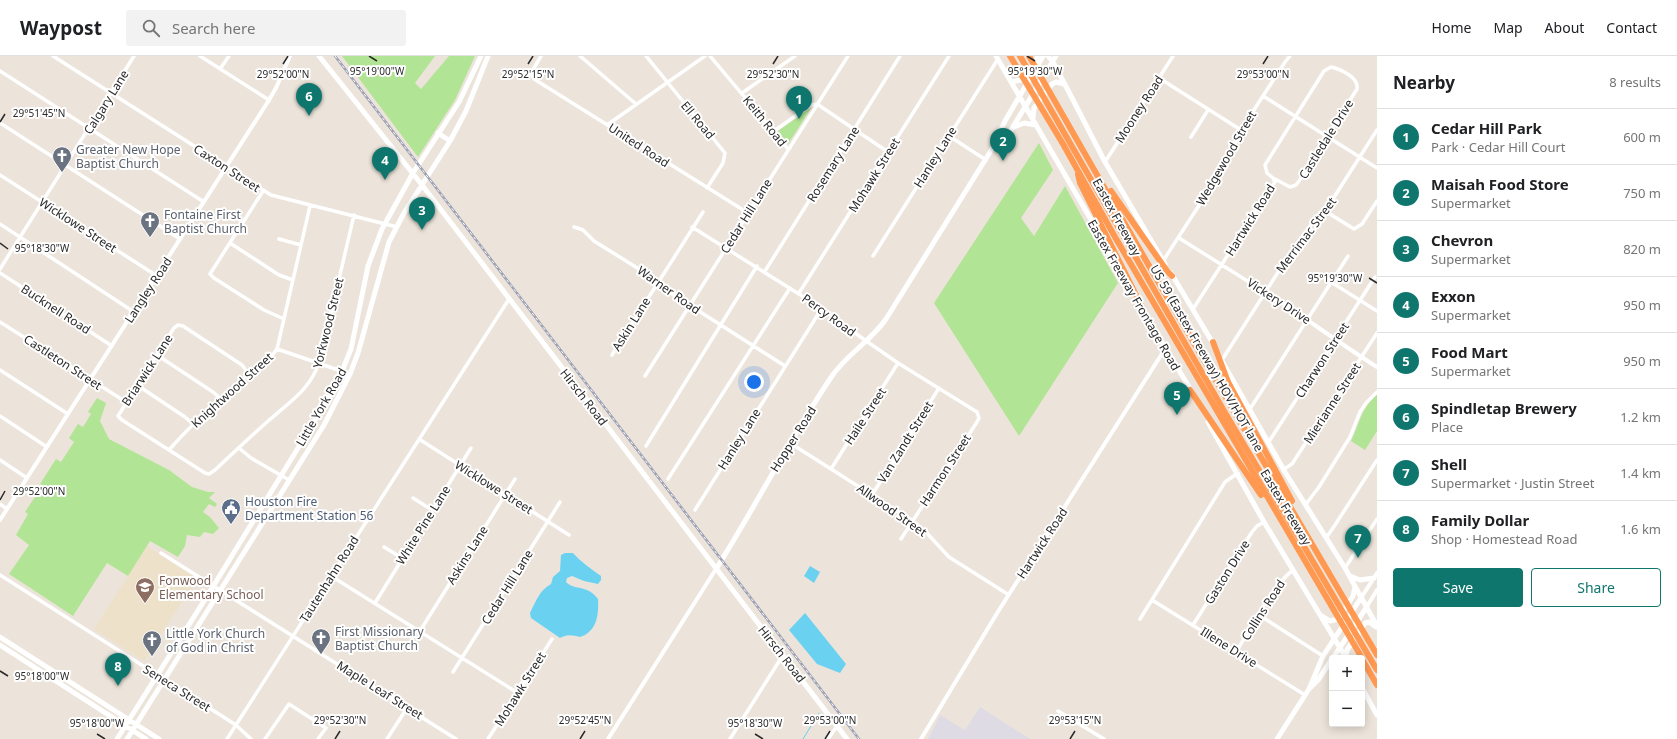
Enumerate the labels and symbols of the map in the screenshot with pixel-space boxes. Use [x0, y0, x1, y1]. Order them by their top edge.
text: 95°19'00"W [350, 64, 405, 78]
text: 95°19'30"W [1008, 64, 1063, 78]
street label: Calgary Lane [79, 66, 133, 137]
text: 29°52'00"N [257, 67, 309, 81]
text: 29°52'15"N [502, 67, 554, 81]
text: 29°52'30"N [747, 67, 799, 81]
text: 29°53'00"N [1237, 67, 1289, 81]
street label: Mooney Road [1111, 72, 1167, 146]
pin: 6 [296, 83, 322, 116]
pin: 1 [786, 86, 812, 119]
street label: Keith Road [739, 92, 791, 150]
street label: Castledale Drive [1295, 96, 1357, 182]
street label: Ell Road [677, 97, 719, 143]
text: 29°51'45"N [13, 106, 65, 120]
street label: Wedgewood Street [1192, 107, 1260, 209]
street label: United Road [605, 119, 673, 171]
street label: Rosemary Lane [803, 123, 863, 205]
street label: Hanley Lane [909, 123, 961, 191]
pin: 2 [990, 128, 1016, 161]
street label: Mohawk Street [844, 134, 904, 215]
street label: Caxton Street [190, 140, 264, 196]
place label: Greater New Hope Baptist Church [76, 141, 181, 172]
church icon: Greater New Hope Baptist Church [51, 145, 73, 173]
pin: 4 [372, 147, 398, 180]
street label: Cedar Hill Lane [716, 175, 776, 257]
street label: Eastex Freeway [1089, 175, 1146, 259]
street label: Hartwick Road [1221, 181, 1279, 259]
street label: Merrimac Street [1272, 193, 1341, 276]
street label: Wicklowe Street [36, 194, 121, 257]
pin: 3 [409, 197, 435, 230]
place label: Fontaine First Baptist Church [164, 206, 247, 237]
church icon: Fontaine First Baptist Church [139, 210, 161, 238]
street label: Eastex Freeway Frontage Road [1084, 216, 1184, 374]
text: 95°18'30"W [15, 241, 70, 255]
street label: Langley Road [120, 254, 176, 326]
street label: Warner Road [634, 262, 704, 318]
street label: US 59 (Eastex Freeway) HOV/HOT lane [1147, 262, 1267, 454]
text: 95°19'30"W [1308, 271, 1363, 285]
street label: Vickery Drive [1244, 274, 1314, 328]
street label: Yorkwood Street [309, 275, 348, 370]
street label: Bucknell Road [18, 280, 94, 338]
street label: Percy Road [799, 290, 859, 340]
street label: Askin Lane [608, 294, 654, 354]
street label: Charwon Street [1291, 318, 1353, 401]
street label: Castleton Street [21, 330, 106, 394]
street label: Briarwick Lane [117, 331, 177, 409]
street label: Knightwood Street [187, 348, 277, 431]
street label: Mierianne Street [1299, 358, 1365, 447]
street label: Little York Road [292, 365, 350, 449]
street label: Hirsch Road [556, 365, 612, 429]
your location [744, 372, 764, 392]
pin: 5 [1164, 382, 1190, 415]
street label: Haile Street [840, 383, 890, 448]
street label: Van Zandt Street [873, 397, 937, 486]
street label: Hopper Road [766, 403, 820, 475]
street label: Hanley Lane [713, 405, 765, 473]
street label: Harmon Street [915, 430, 975, 509]
street label: Wicklowe Street [452, 456, 537, 518]
street label: Eastex Freeway [1257, 466, 1316, 549]
street label: Allwood Street [854, 480, 931, 541]
street label: White Pine Lane [392, 482, 454, 568]
text: 29°52'00"N [13, 484, 65, 498]
place label: Houston Fire Department Station 56 [245, 493, 374, 524]
public building icon: Houston Fire Department Station 56 [220, 497, 242, 525]
street label: Hartwick Road [1013, 504, 1071, 582]
street label: Askins Lane [442, 522, 492, 588]
pin: 7 [1345, 525, 1371, 558]
street label: Tautenhahn Road [295, 532, 363, 626]
street label: Gaston Drive [1200, 536, 1254, 607]
street label: Cedar Hill Lane [477, 546, 537, 628]
place label: Fonwood Elementary School [159, 572, 264, 603]
school or university icon: Fonwood Elementary School [134, 576, 156, 604]
street label: Collins Road [1237, 576, 1289, 644]
street label: Hirsch Road [754, 622, 810, 686]
place label: First Missionary Baptist Church [335, 623, 424, 654]
street label: Illene Drive [1197, 623, 1261, 671]
place label: Little York Church of God in Christ [166, 625, 265, 656]
church icon: First Missionary Baptist Church [310, 627, 332, 655]
church icon: Little York Church of God in Christ [141, 629, 163, 657]
street label: Mohawk Street [490, 648, 550, 729]
pin: 8 [105, 653, 131, 686]
street label: Maple Leaf Street [334, 657, 427, 724]
street label: Seneca Street [140, 660, 215, 716]
text: 95°18'00"W [15, 669, 70, 683]
text: 29°52'30"N [314, 713, 366, 727]
text: 29°52'45"N [559, 713, 611, 727]
text: 29°53'00"N [804, 713, 856, 727]
text: 29°53'15"N [1049, 713, 1101, 727]
text: 95°18'00"W [70, 716, 125, 730]
text: 95°18'30"W [728, 716, 783, 730]

